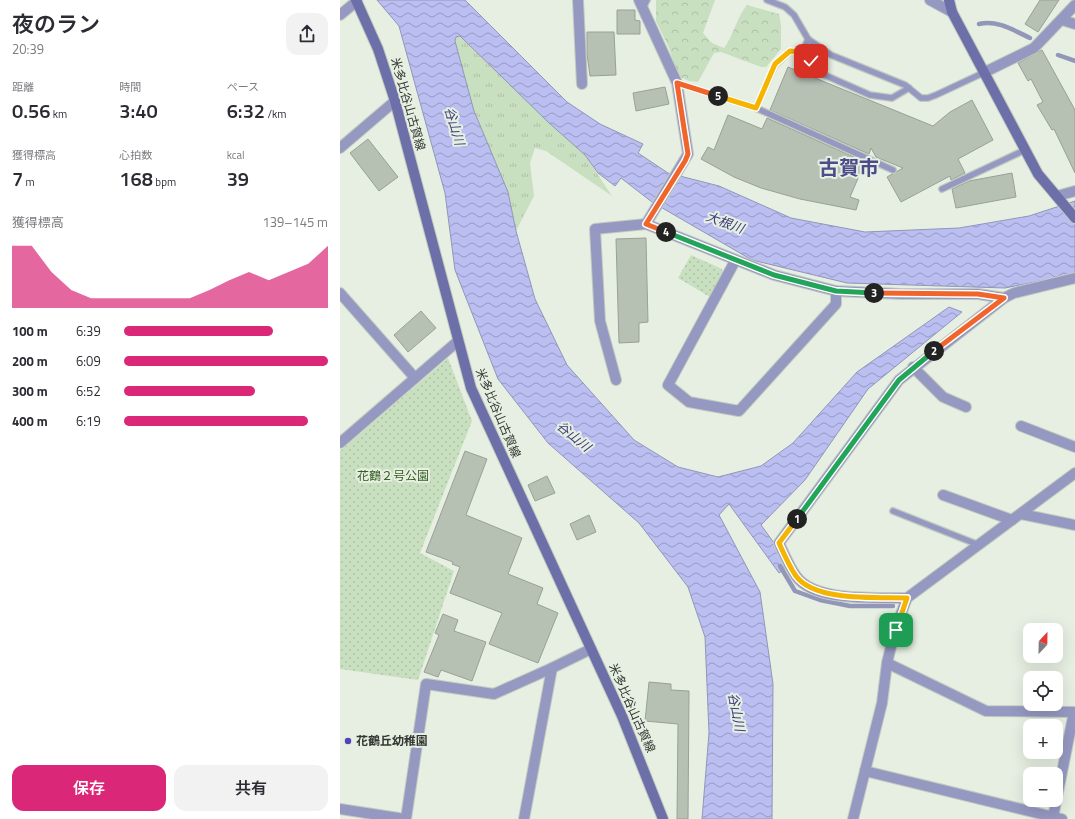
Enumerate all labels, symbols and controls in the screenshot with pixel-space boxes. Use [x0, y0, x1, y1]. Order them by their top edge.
text: 夜のラン [12, 7, 100, 41]
button: share [286, 13, 328, 55]
text: 20:39 [12, 39, 44, 59]
pin [794, 44, 828, 78]
icon: check [800, 50, 822, 72]
street label: 米多比谷山古賀線 [386, 55, 431, 153]
text: 距離 [12, 79, 34, 95]
text: 時間 [119, 79, 141, 95]
text: ペース [227, 79, 259, 95]
pin: 5 [708, 86, 728, 106]
text: 5 [715, 88, 721, 104]
text: 0.56 [12, 95, 50, 126]
text: 3:40 [119, 95, 158, 126]
text: 6:32 [227, 95, 265, 126]
water label: 谷山川 [440, 104, 471, 149]
text: km [50, 106, 67, 122]
text: /km [265, 106, 286, 122]
text: 獲得標高 [12, 147, 56, 163]
text: 心拍数 [119, 147, 152, 163]
text: kcal [227, 147, 245, 163]
district label: 古賀市 [819, 152, 879, 183]
text: 7 [12, 163, 23, 194]
text: 168 [119, 163, 153, 194]
text: 39 [227, 163, 249, 194]
text: m [23, 174, 35, 190]
text: bpm [153, 174, 176, 190]
water label: 大根川 [703, 206, 749, 239]
text: 獲得標高 [12, 212, 64, 232]
text: 139–145 m [262, 212, 328, 232]
pin: 4 [656, 222, 676, 242]
text: 4 [663, 224, 669, 240]
pin: 3 [864, 283, 884, 303]
text: 3 [871, 285, 877, 301]
text: 100 m [12, 321, 48, 341]
text: 6:39 [76, 321, 101, 341]
pin: 2 [924, 341, 944, 361]
text: 2 [931, 343, 937, 359]
text: 200 m [12, 351, 48, 371]
text: 6:09 [76, 351, 101, 371]
street label: 米多比谷山古賀線 [471, 365, 526, 461]
text: 300 m [12, 381, 48, 401]
text: 6:52 [76, 381, 101, 401]
text: 400 m [12, 411, 48, 431]
text: 6:19 [76, 411, 101, 431]
water label: 谷山川 [553, 416, 597, 457]
park label: 花鶴２号公園 [357, 466, 429, 485]
pin: 1 [787, 509, 807, 529]
text: 1 [794, 511, 800, 527]
pin [879, 613, 913, 647]
icon: arrive [885, 619, 907, 641]
north arrow [1023, 623, 1063, 663]
map controls [1023, 623, 1063, 807]
street label: 米多比谷山古賀線 [604, 660, 661, 756]
button: locate [1023, 671, 1063, 711]
water label: 谷山川 [723, 691, 751, 735]
button: + [1023, 719, 1063, 759]
place label: 花鶴丘幼稚園 [356, 731, 428, 750]
marker: 花鶴丘幼稚園 [343, 736, 353, 746]
button: 保存 [12, 765, 166, 811]
button: 共有 [174, 765, 328, 811]
button: − [1023, 767, 1063, 807]

